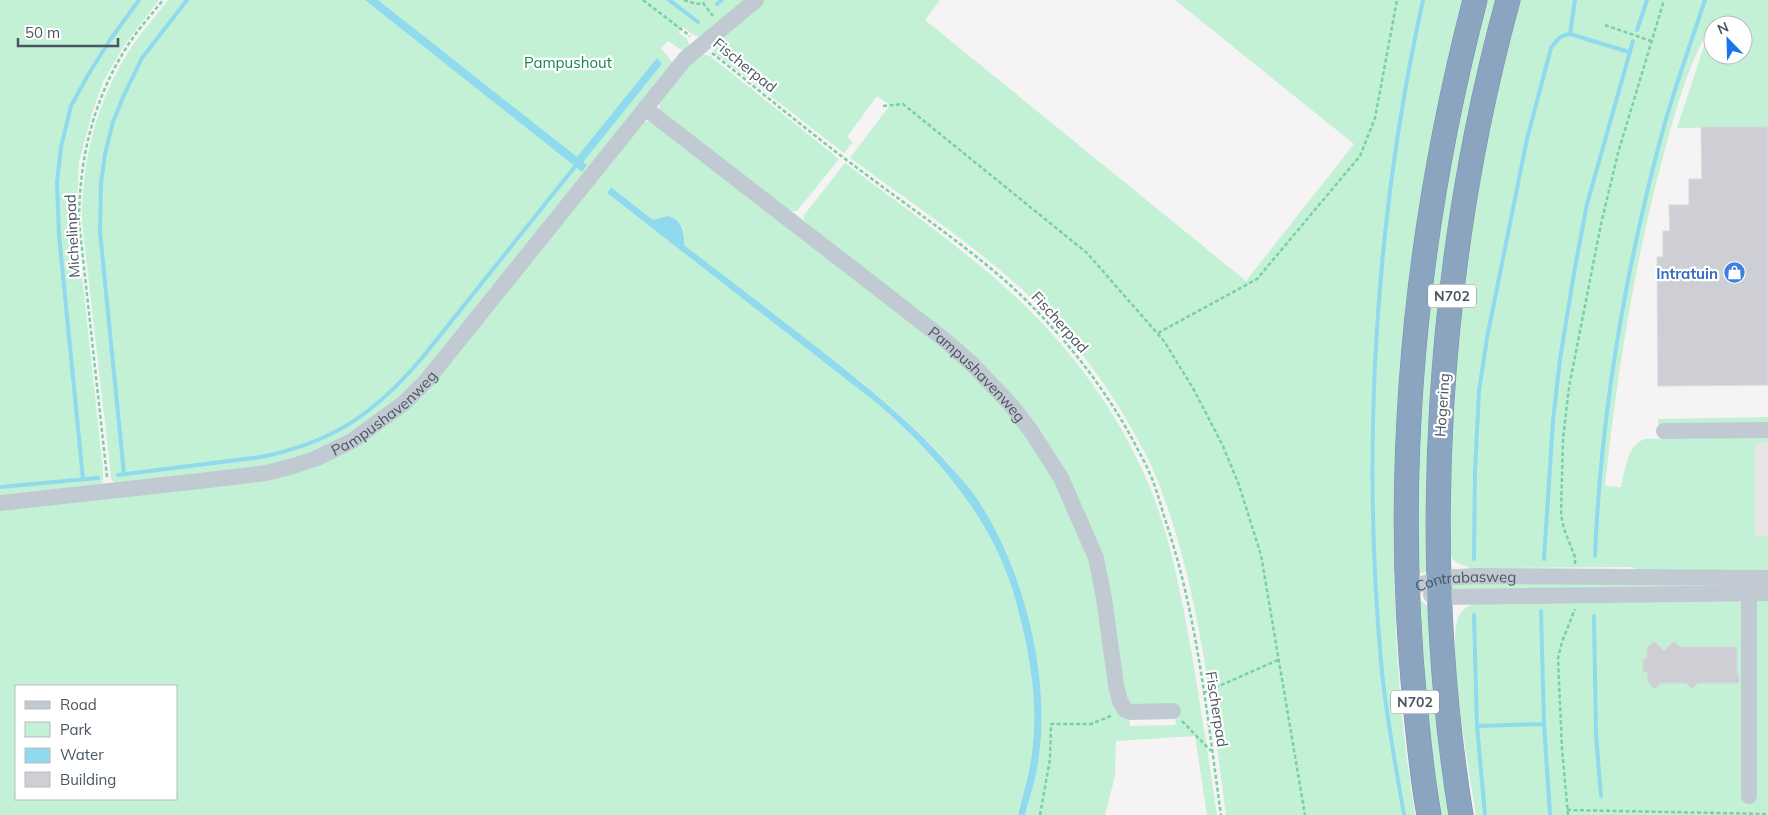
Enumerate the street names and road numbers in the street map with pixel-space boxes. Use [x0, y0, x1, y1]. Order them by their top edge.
street label: Fischerpad [709, 34, 781, 96]
street label: Michelinpad [60, 194, 84, 278]
road number: N702 [1428, 284, 1476, 308]
street label: Fischerpad [1027, 287, 1093, 357]
street label: Pampushavenweg [925, 322, 1030, 426]
street label: Pampushavenweg [328, 366, 441, 459]
street label: Hogering [1430, 372, 1454, 438]
street label: Contrabasweg [1412, 566, 1516, 595]
street label: Fischerpad [1202, 670, 1232, 748]
road number: N702 [1391, 690, 1439, 714]

